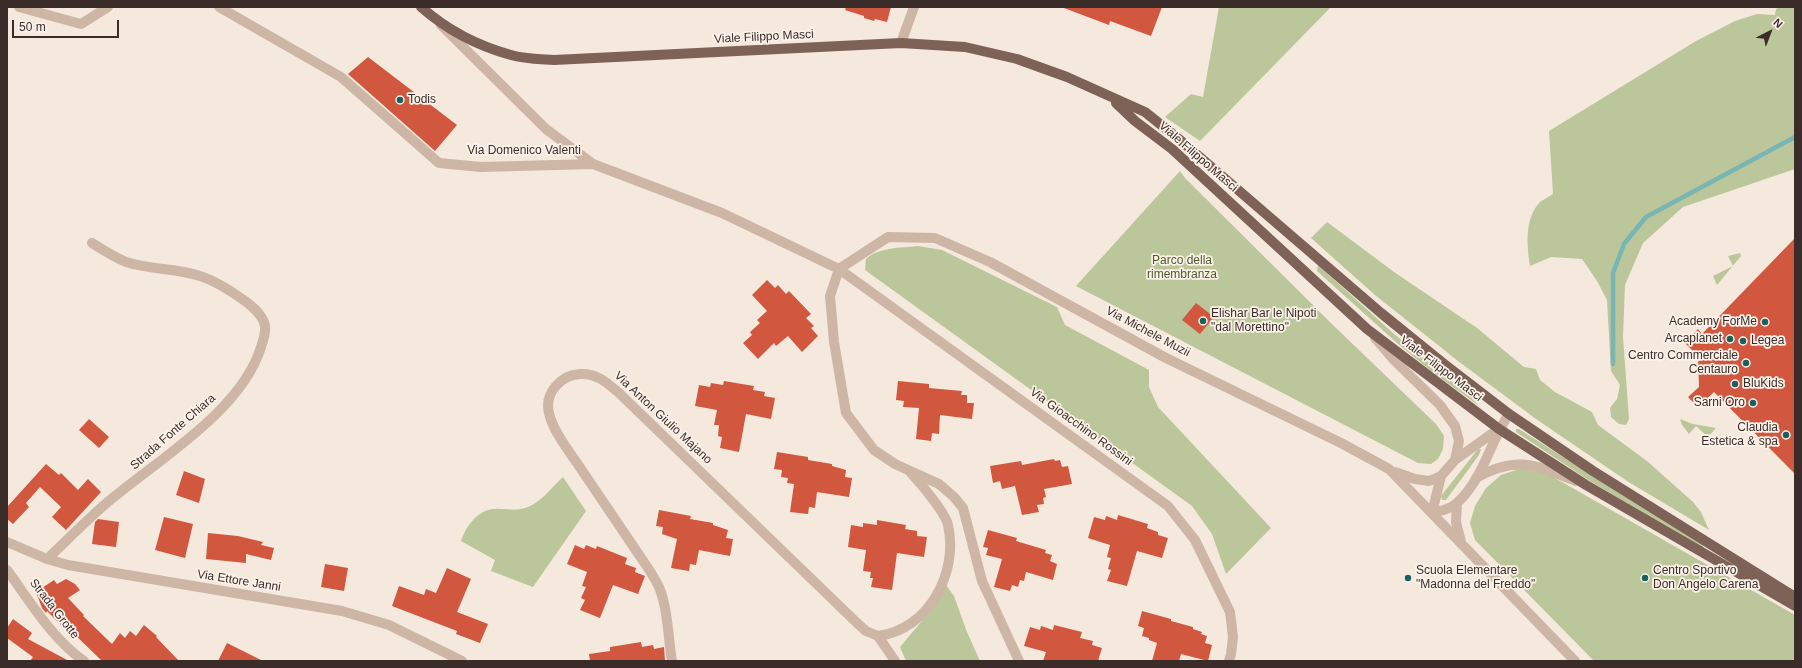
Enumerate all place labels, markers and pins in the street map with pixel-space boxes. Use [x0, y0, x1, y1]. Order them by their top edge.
place label: Todis [408, 93, 436, 107]
marker: Todis [395, 95, 405, 105]
place label: Elishar Bar le Nipoti "dal Morettino" [1211, 307, 1316, 335]
place label: Academy ForMe [1669, 315, 1757, 329]
marker: Elishar Bar le Nipoti "dal Morettino" [1198, 316, 1208, 326]
marker: Academy ForMe [1760, 317, 1770, 327]
place label: Arcaplanet [1665, 332, 1722, 346]
marker: Arcaplanet [1725, 334, 1735, 344]
place label: Legea [1751, 334, 1784, 348]
marker: Legea [1738, 336, 1748, 346]
place label: Centro Commerciale Centauro [1628, 349, 1738, 377]
marker: Centro Commerciale Centauro [1741, 358, 1751, 368]
place label: BluKids [1743, 377, 1784, 391]
marker: BluKids [1730, 379, 1740, 389]
place label: Sarni Oro [1694, 396, 1745, 410]
marker: Sarni Oro [1748, 398, 1758, 408]
place label: Claudia Estetica & spa [1701, 421, 1778, 449]
marker: Claudia Estetica & spa [1781, 430, 1791, 440]
place label: Scuola Elementare "Madonna del Freddo" [1416, 564, 1535, 592]
place label: Centro Sportivo Don Angelo Carena [1653, 564, 1758, 592]
marker: Scuola Elementare "Madonna del Freddo" [1403, 573, 1413, 583]
marker: Centro Sportivo Don Angelo Carena [1640, 573, 1650, 583]

